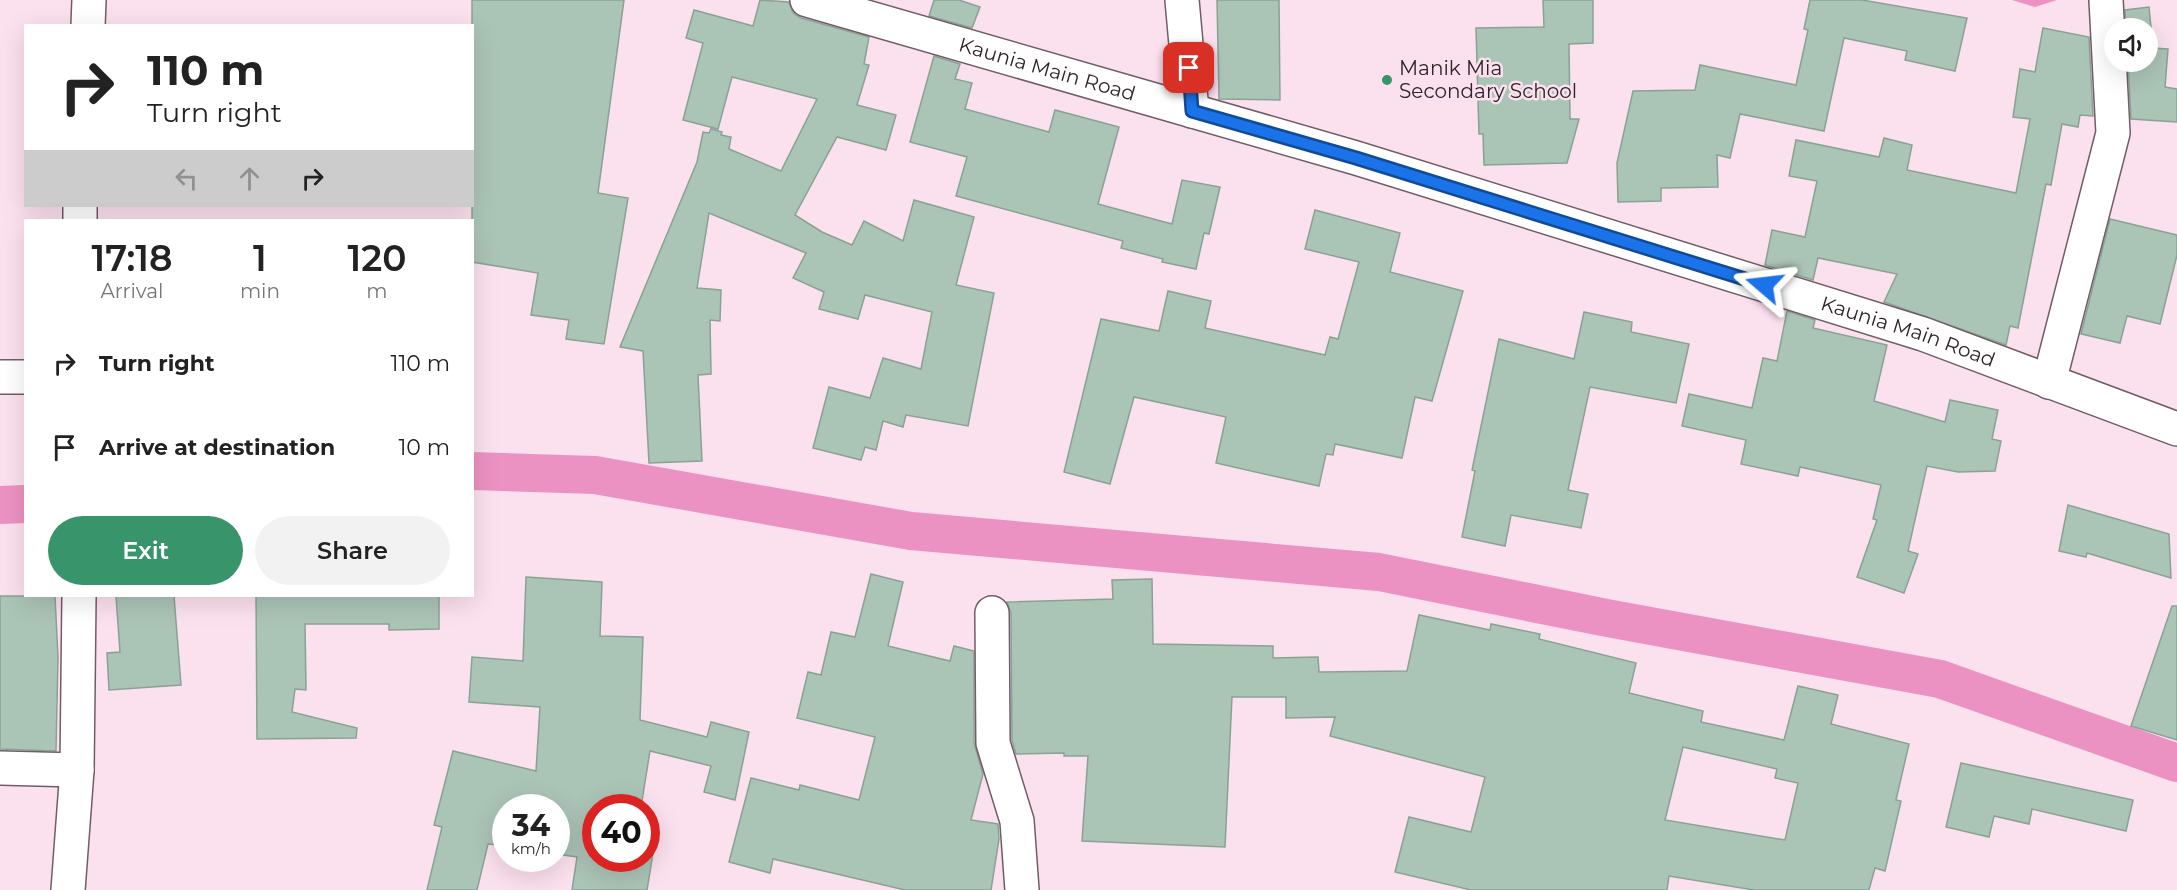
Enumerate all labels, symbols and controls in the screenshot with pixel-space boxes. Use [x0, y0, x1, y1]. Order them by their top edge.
map controls [2104, 18, 2158, 72]
button: sound [2104, 18, 2158, 72]
street label: Kaunia Main Road [956, 32, 1138, 106]
pin [1163, 42, 1214, 93]
text: 110 m [147, 44, 264, 96]
icon: right [48, 48, 126, 126]
icon: arrive [1172, 51, 1205, 84]
place label: Manik Mia Secondary School [1399, 56, 1577, 103]
marker: Manik Mia Secondary School [1380, 73, 1394, 87]
text: Turn right [147, 96, 282, 129]
icon: left [170, 162, 203, 195]
icon: ahead [233, 162, 266, 195]
icon: right [296, 162, 329, 195]
text: 17:18 [92, 236, 172, 280]
text: 1 [253, 236, 267, 280]
text: 120 [348, 236, 406, 280]
position arrow [1732, 253, 1796, 317]
text: Arrival [100, 279, 163, 303]
text: min [240, 279, 280, 303]
text: m [366, 279, 388, 303]
street label: Kaunia Main Road [1818, 291, 1999, 372]
icon: right [48, 347, 81, 380]
text: Turn right [99, 350, 214, 377]
text: 110 m [390, 350, 450, 377]
icon: arrive [48, 431, 81, 464]
text: Arrive at destination [99, 434, 335, 461]
text: 10 m [398, 434, 450, 461]
button: Exit [48, 516, 243, 585]
button: Share [255, 516, 450, 585]
speed limit sign: 40 [582, 794, 660, 872]
text: 34 [512, 807, 550, 844]
text: km/h [511, 839, 551, 858]

